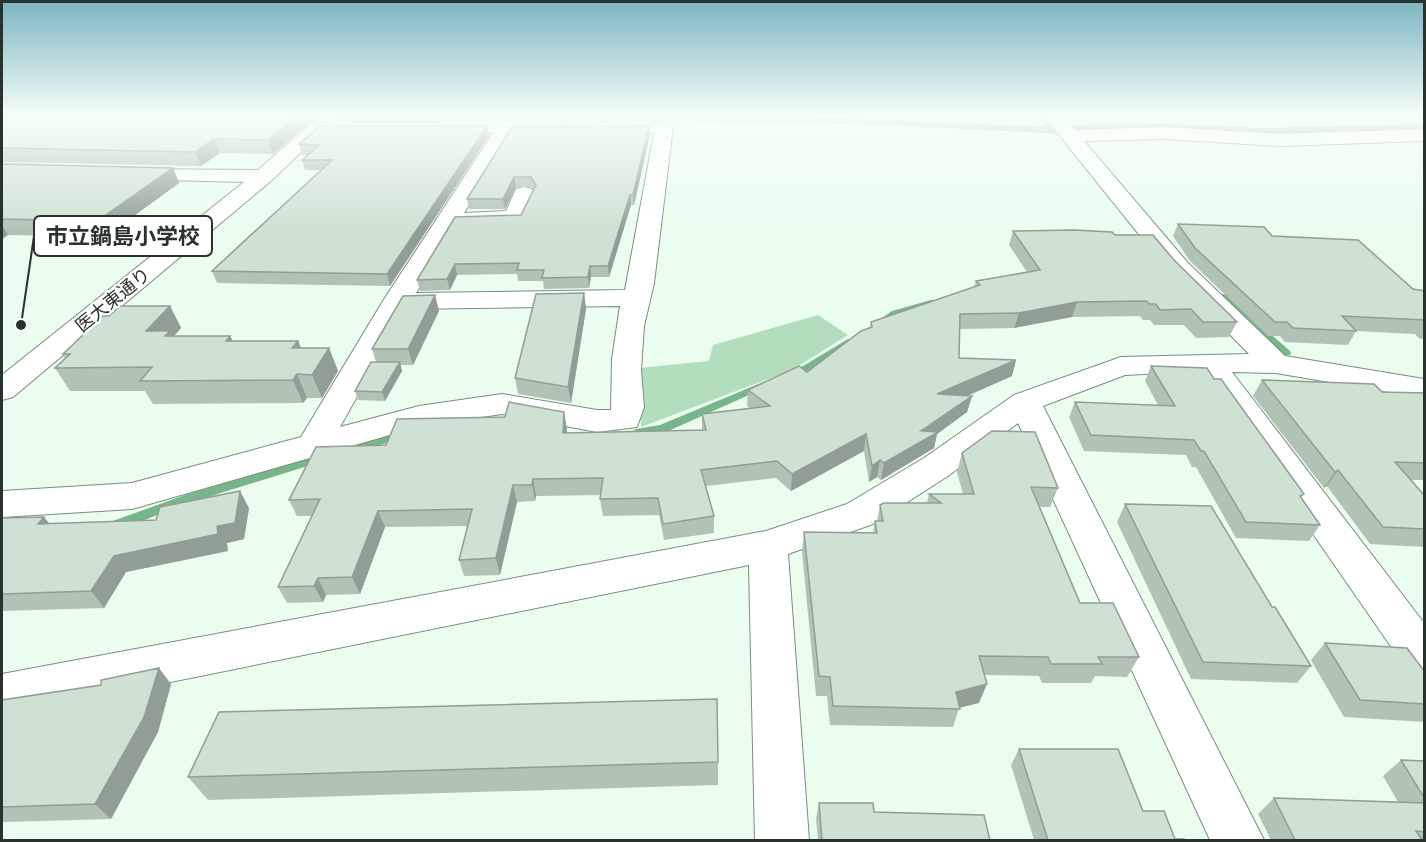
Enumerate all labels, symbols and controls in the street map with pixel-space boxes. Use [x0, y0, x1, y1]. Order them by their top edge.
callout: 市立鍋島小学校 [34, 216, 212, 256]
text: 市立鍋島小学校 [46, 222, 200, 249]
street label: 医大東通り [70, 262, 154, 336]

